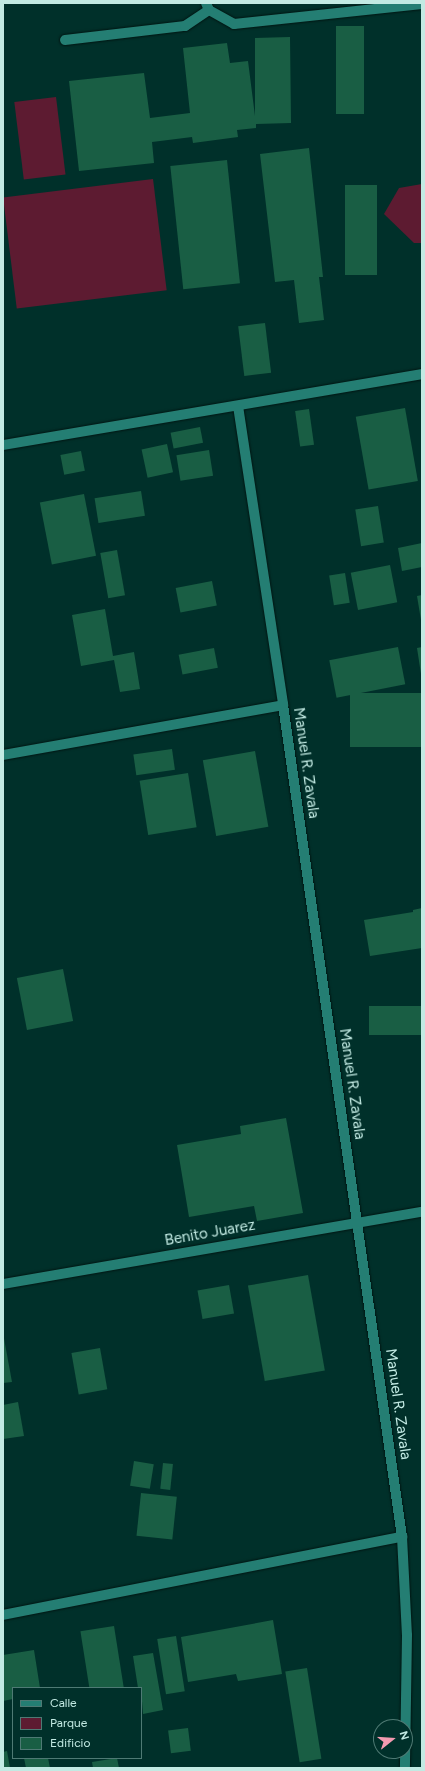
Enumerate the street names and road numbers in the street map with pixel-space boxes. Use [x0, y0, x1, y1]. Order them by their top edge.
street label: Manuel R. Zavala [289, 706, 323, 820]
street label: Manuel R. Zavala [335, 1027, 369, 1141]
street label: Benito Juarez [163, 1216, 257, 1250]
street label: Manuel R. Zavala [381, 1347, 415, 1461]

